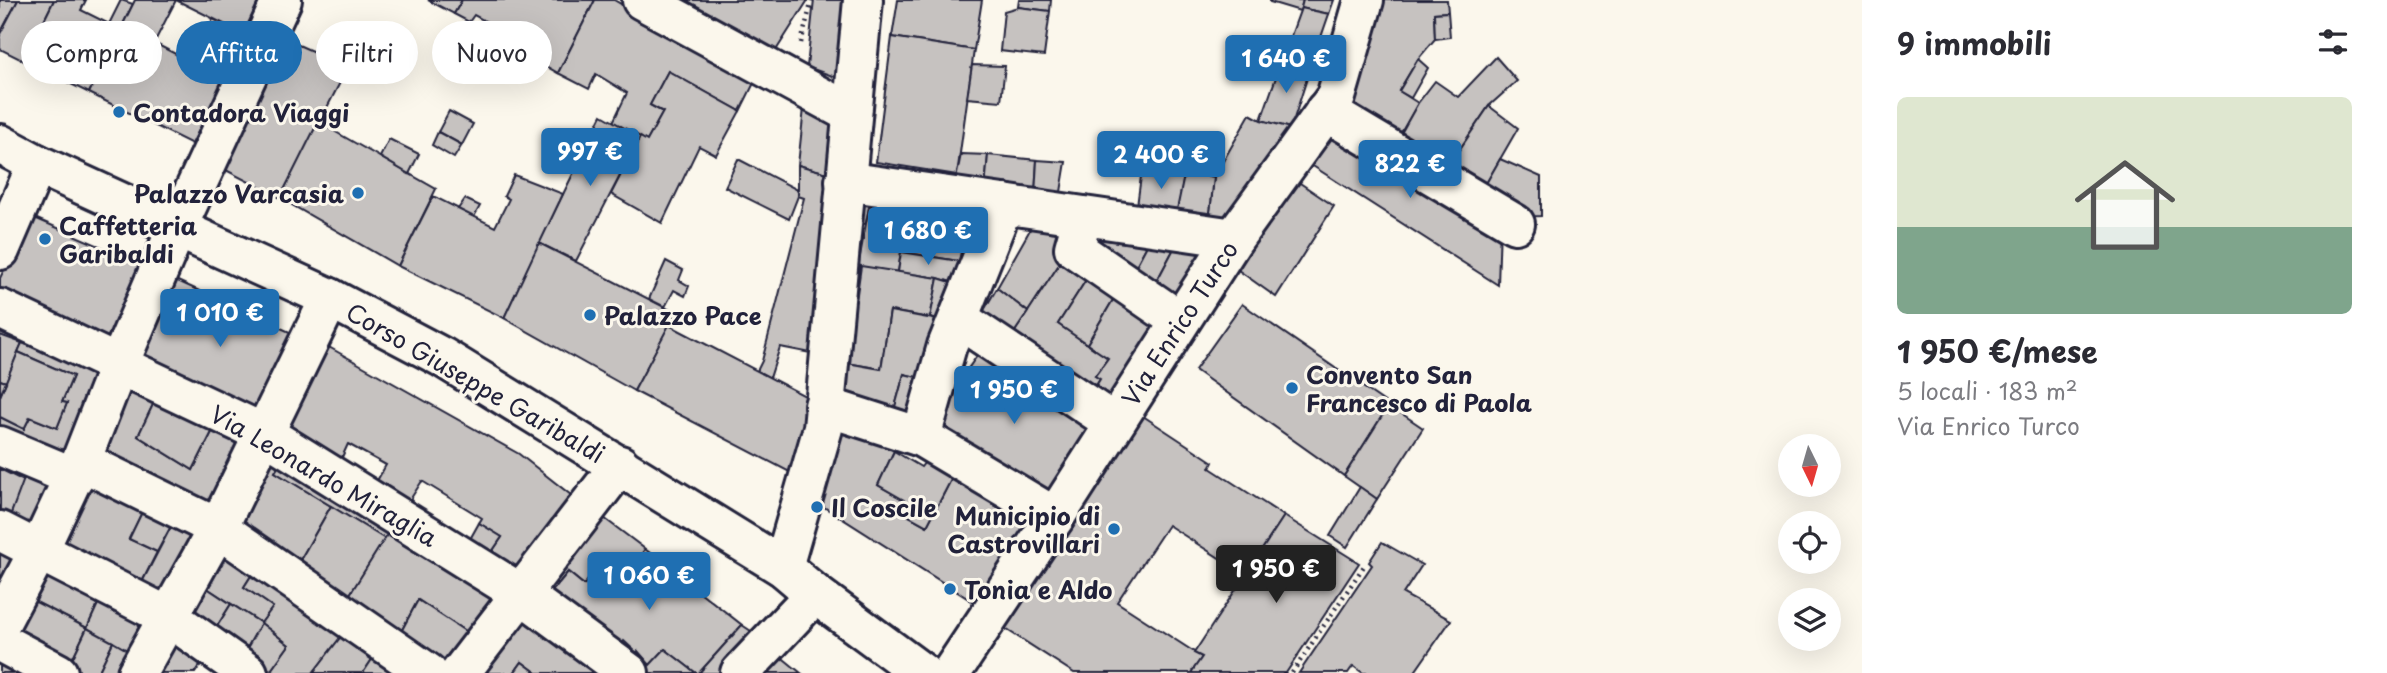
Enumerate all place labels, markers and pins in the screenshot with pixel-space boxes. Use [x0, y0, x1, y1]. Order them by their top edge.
pin: 1 640 € [1221, 36, 1351, 95]
place label: Contadora Viaggi [133, 94, 349, 130]
marker: Contadora Viaggi [111, 104, 127, 120]
pin: 997 € [541, 128, 639, 188]
pin: 2 400 € [1096, 132, 1226, 191]
pin: 822 € [1361, 140, 1459, 200]
place label: Palazzo Varcasia [134, 175, 345, 211]
marker: Palazzo Varcasia [350, 185, 366, 201]
place label: Caffetteria Garibaldi [59, 207, 198, 271]
pin: 1 680 € [863, 208, 993, 267]
marker: Caffetteria Garibaldi [37, 231, 53, 247]
pin: 1 010 € [155, 290, 285, 349]
place label: Palazzo Pace [604, 297, 762, 333]
marker: Palazzo Pace [582, 307, 598, 323]
place label: Convento San Francesco di Paola [1306, 356, 1533, 420]
pin: 1 950 € [949, 366, 1079, 426]
marker: Convento San Francesco di Paola [1284, 380, 1300, 396]
place label: Il Coscile [831, 489, 938, 525]
place label: Municipio di Castrovillari [947, 497, 1100, 561]
marker: Il Coscile [809, 499, 825, 515]
marker: Municipio di Castrovillari [1106, 521, 1122, 537]
pin: 1 950 € [1211, 546, 1341, 605]
pin: 1 060 € [584, 552, 714, 612]
place label: Tonia e Aldo [964, 571, 1112, 607]
marker: Tonia e Aldo [942, 581, 958, 597]

